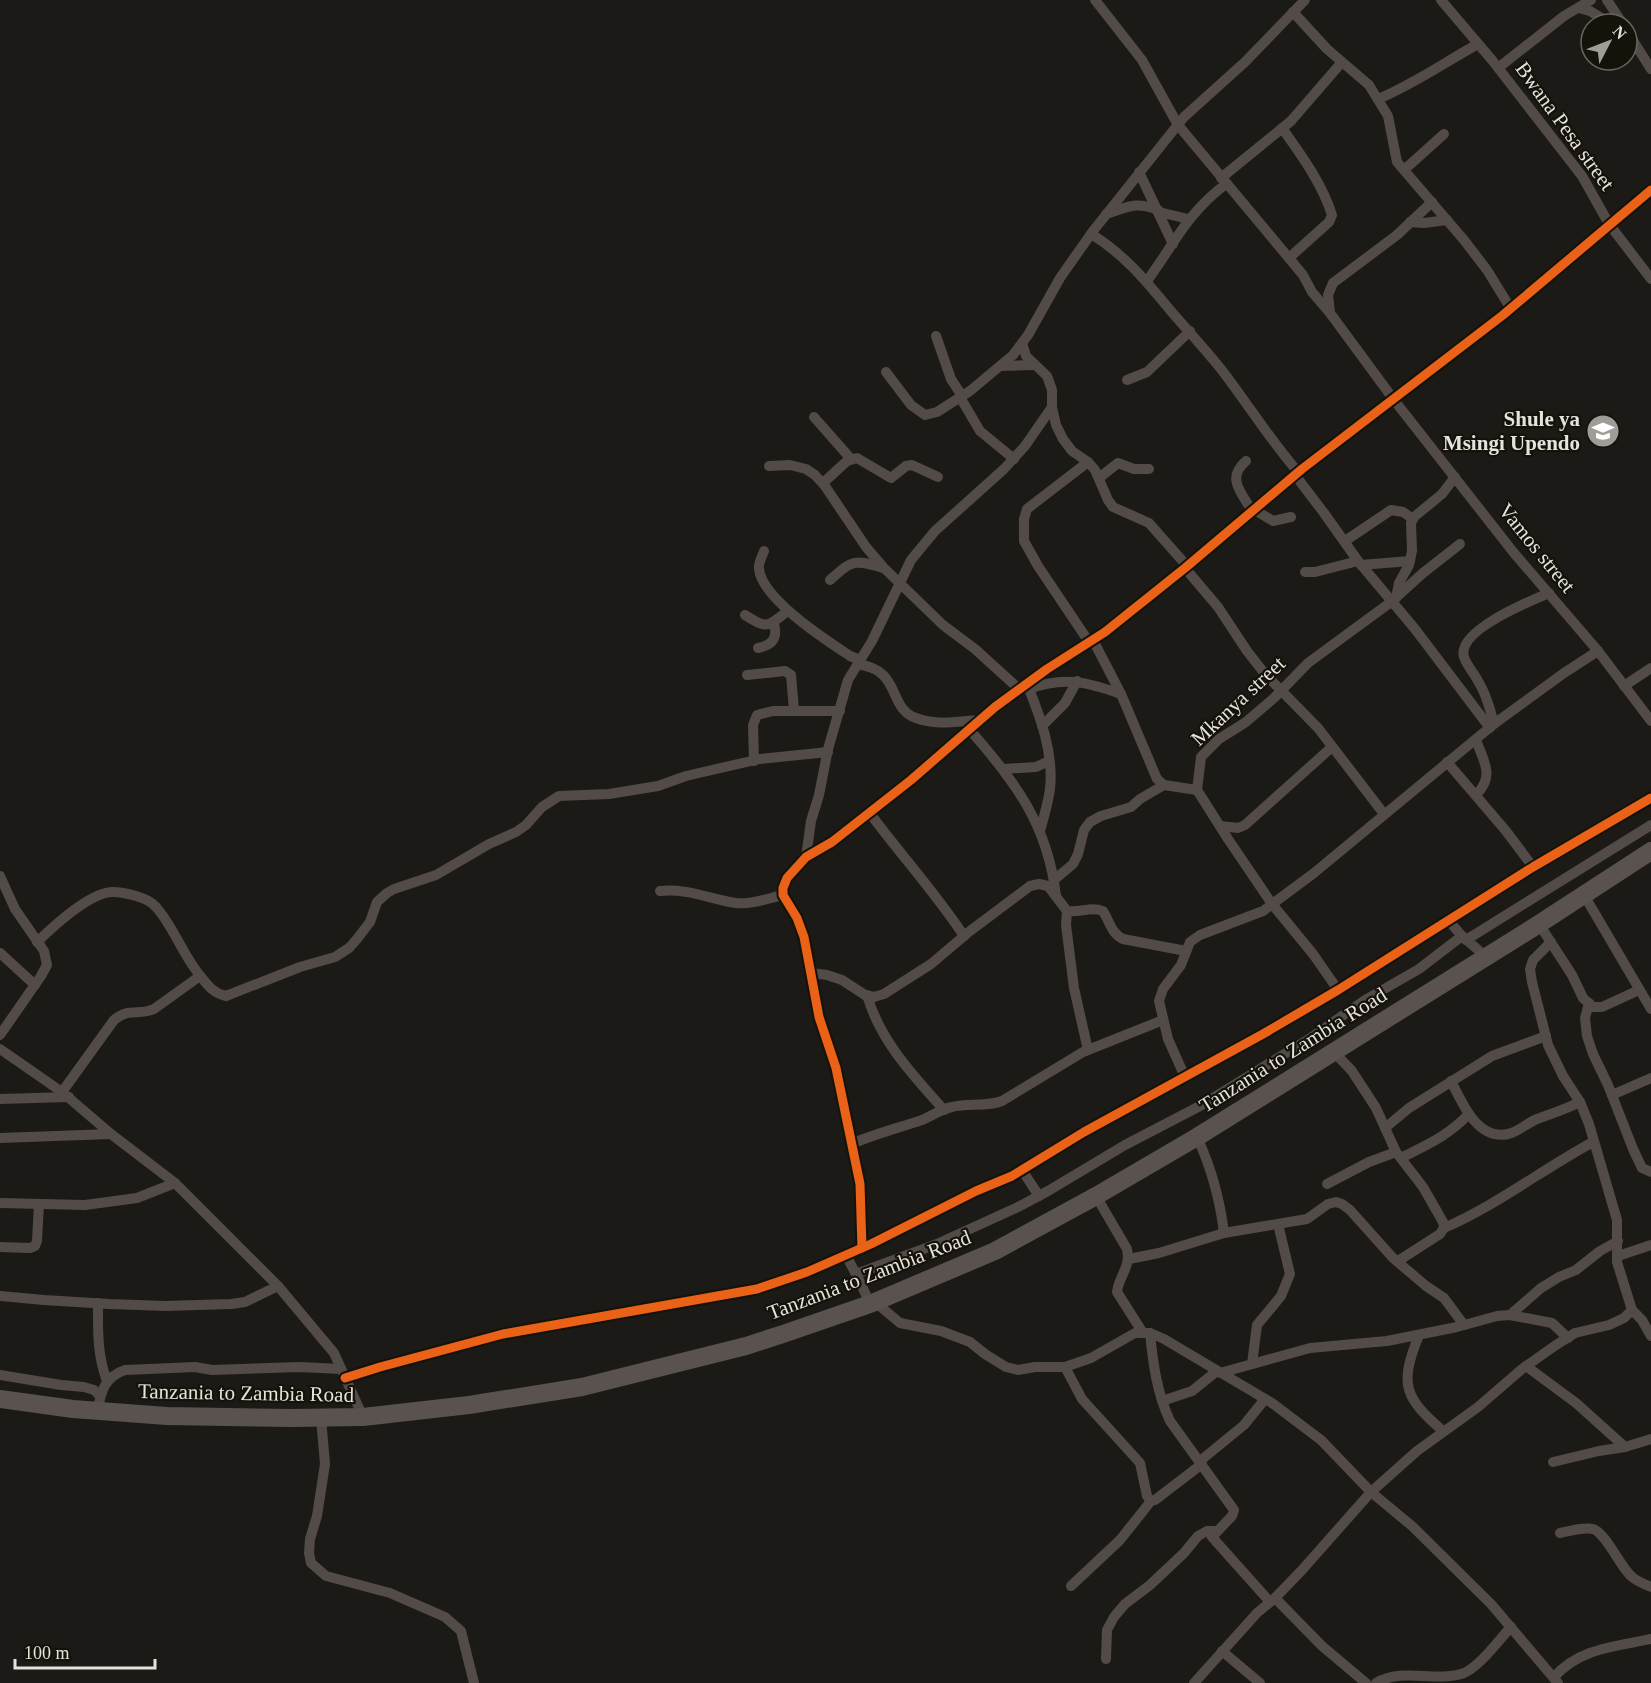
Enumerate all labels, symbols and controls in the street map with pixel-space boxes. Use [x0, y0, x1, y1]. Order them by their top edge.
north arrow [1579, 12, 1639, 72]
text: N [1610, 22, 1630, 43]
street label: Bwana Pesa street [1510, 57, 1620, 195]
place label: Shule ya Msingi Upendo [1443, 407, 1580, 455]
school or university icon: Shule ya Msingi Upendo [1585, 413, 1621, 449]
street label: Vamos street [1494, 499, 1580, 598]
street label: Mkanya street [1186, 651, 1290, 751]
street label: Tanzania to Zambia Road [1195, 982, 1391, 1117]
street label: Tanzania to Zambia Road [764, 1225, 975, 1325]
street label: Tanzania to Zambia Road [138, 1379, 355, 1407]
scale bar [15, 1632, 154, 1670]
text: 100 m [24, 1643, 70, 1663]

